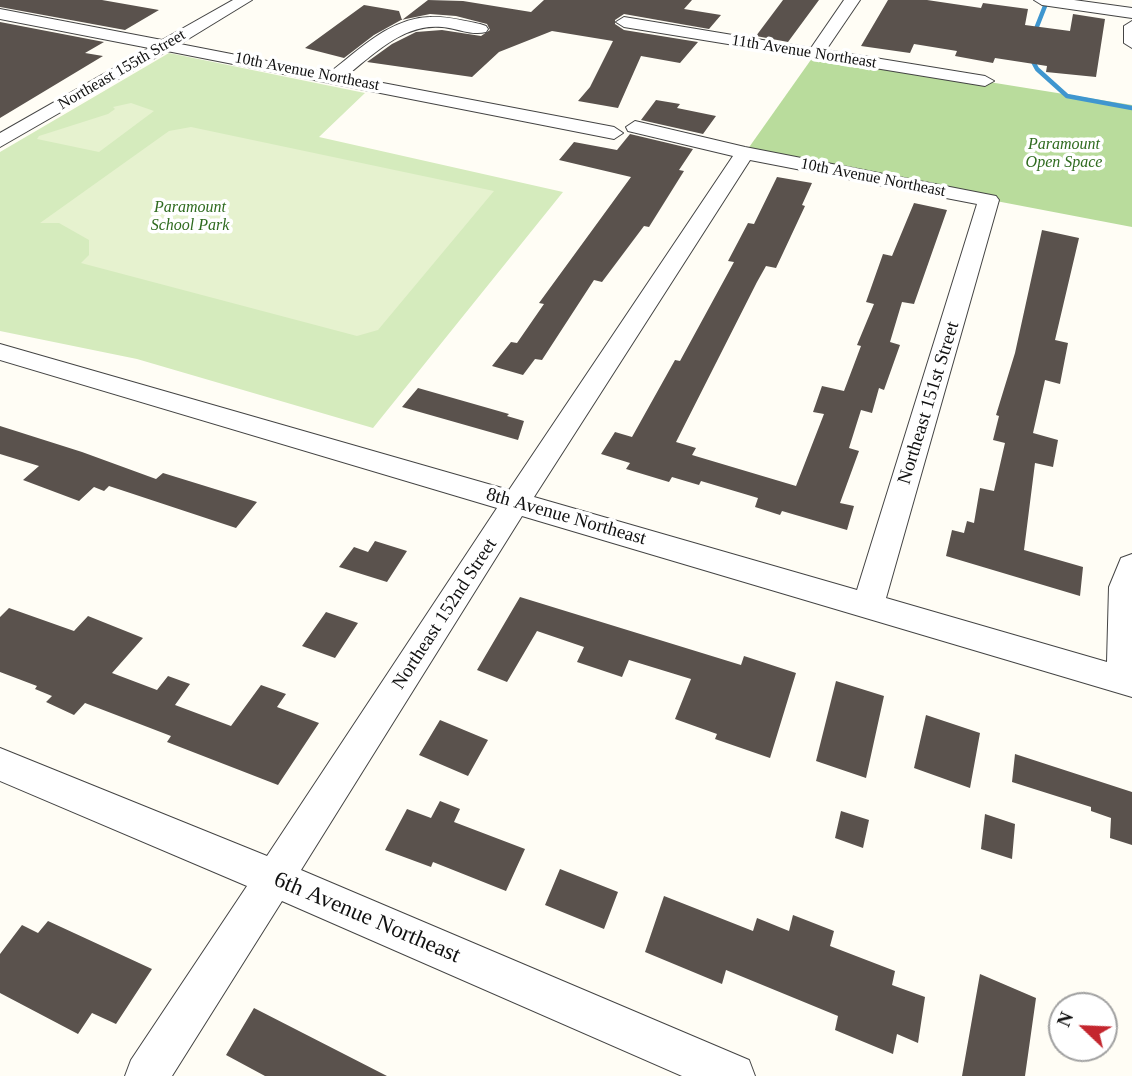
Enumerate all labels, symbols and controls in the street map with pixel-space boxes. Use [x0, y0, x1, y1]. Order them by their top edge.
street label: Northeast 155th Street [55, 26, 189, 114]
street label: 11th Avenue Northeast [730, 31, 878, 73]
street label: 10th Avenue Northeast [233, 49, 381, 95]
park label: Paramount Open Space [1026, 135, 1102, 173]
street label: 10th Avenue Northeast [799, 155, 947, 201]
park label: Paramount School Park [151, 198, 229, 236]
street label: Northeast 151st Street [893, 319, 965, 487]
street label: 8th Avenue Northeast [483, 483, 649, 551]
street label: Northeast 152nd Street [388, 534, 502, 694]
street label: 6th Avenue Northeast [269, 866, 465, 970]
north arrow [1048, 992, 1118, 1062]
text: N [1053, 1009, 1077, 1030]

